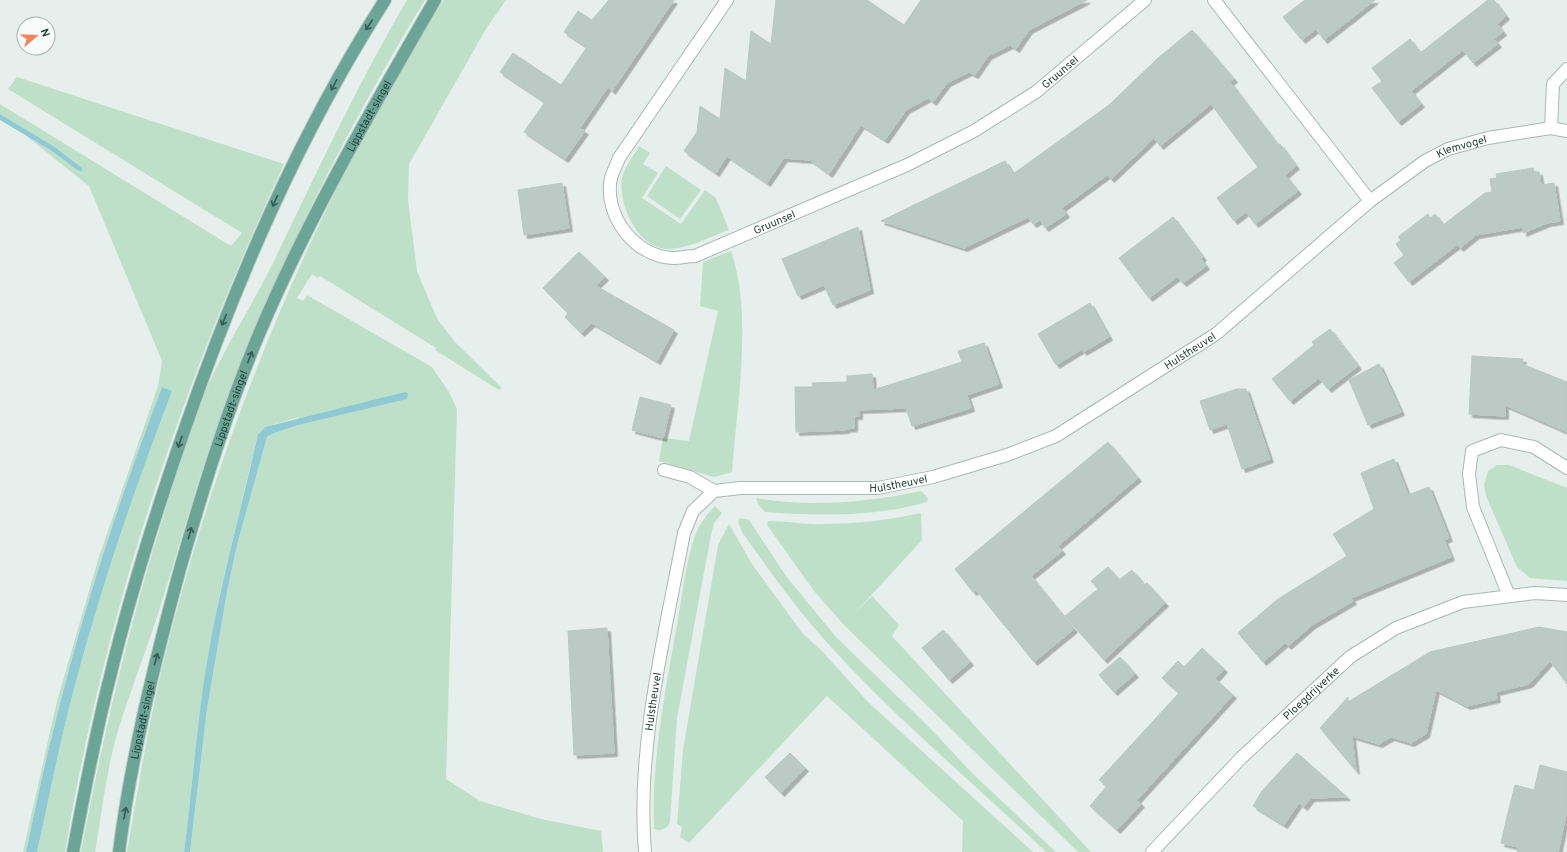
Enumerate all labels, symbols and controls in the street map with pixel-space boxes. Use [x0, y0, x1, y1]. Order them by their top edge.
north arrow [16, 16, 56, 56]
one-way arrow [365, 19, 373, 30]
text: N [37, 27, 52, 39]
street label: Gruunsel [1039, 53, 1082, 92]
street label: Lippstadt-singel [344, 78, 395, 155]
one-way arrow [330, 79, 338, 91]
street label: Klemvogel [1434, 133, 1488, 162]
one-way arrow [271, 194, 279, 206]
street label: Gruunsel [752, 208, 798, 238]
one-way arrow [220, 313, 227, 325]
street label: Hulstheuvel [1162, 330, 1219, 373]
one-way arrow [247, 352, 255, 364]
street label: Lippstadt-singel [212, 369, 252, 449]
one-way arrow [175, 436, 183, 448]
street label: Hulstheuvel [869, 472, 929, 496]
one-way arrow [187, 527, 195, 540]
one-way arrow [153, 652, 160, 665]
street label: Ploegdrijverke [1281, 664, 1343, 723]
street label: Hulstheuvel [643, 671, 665, 732]
street label: Lippstadt-singel [128, 680, 159, 761]
one-way arrow [121, 807, 129, 820]

